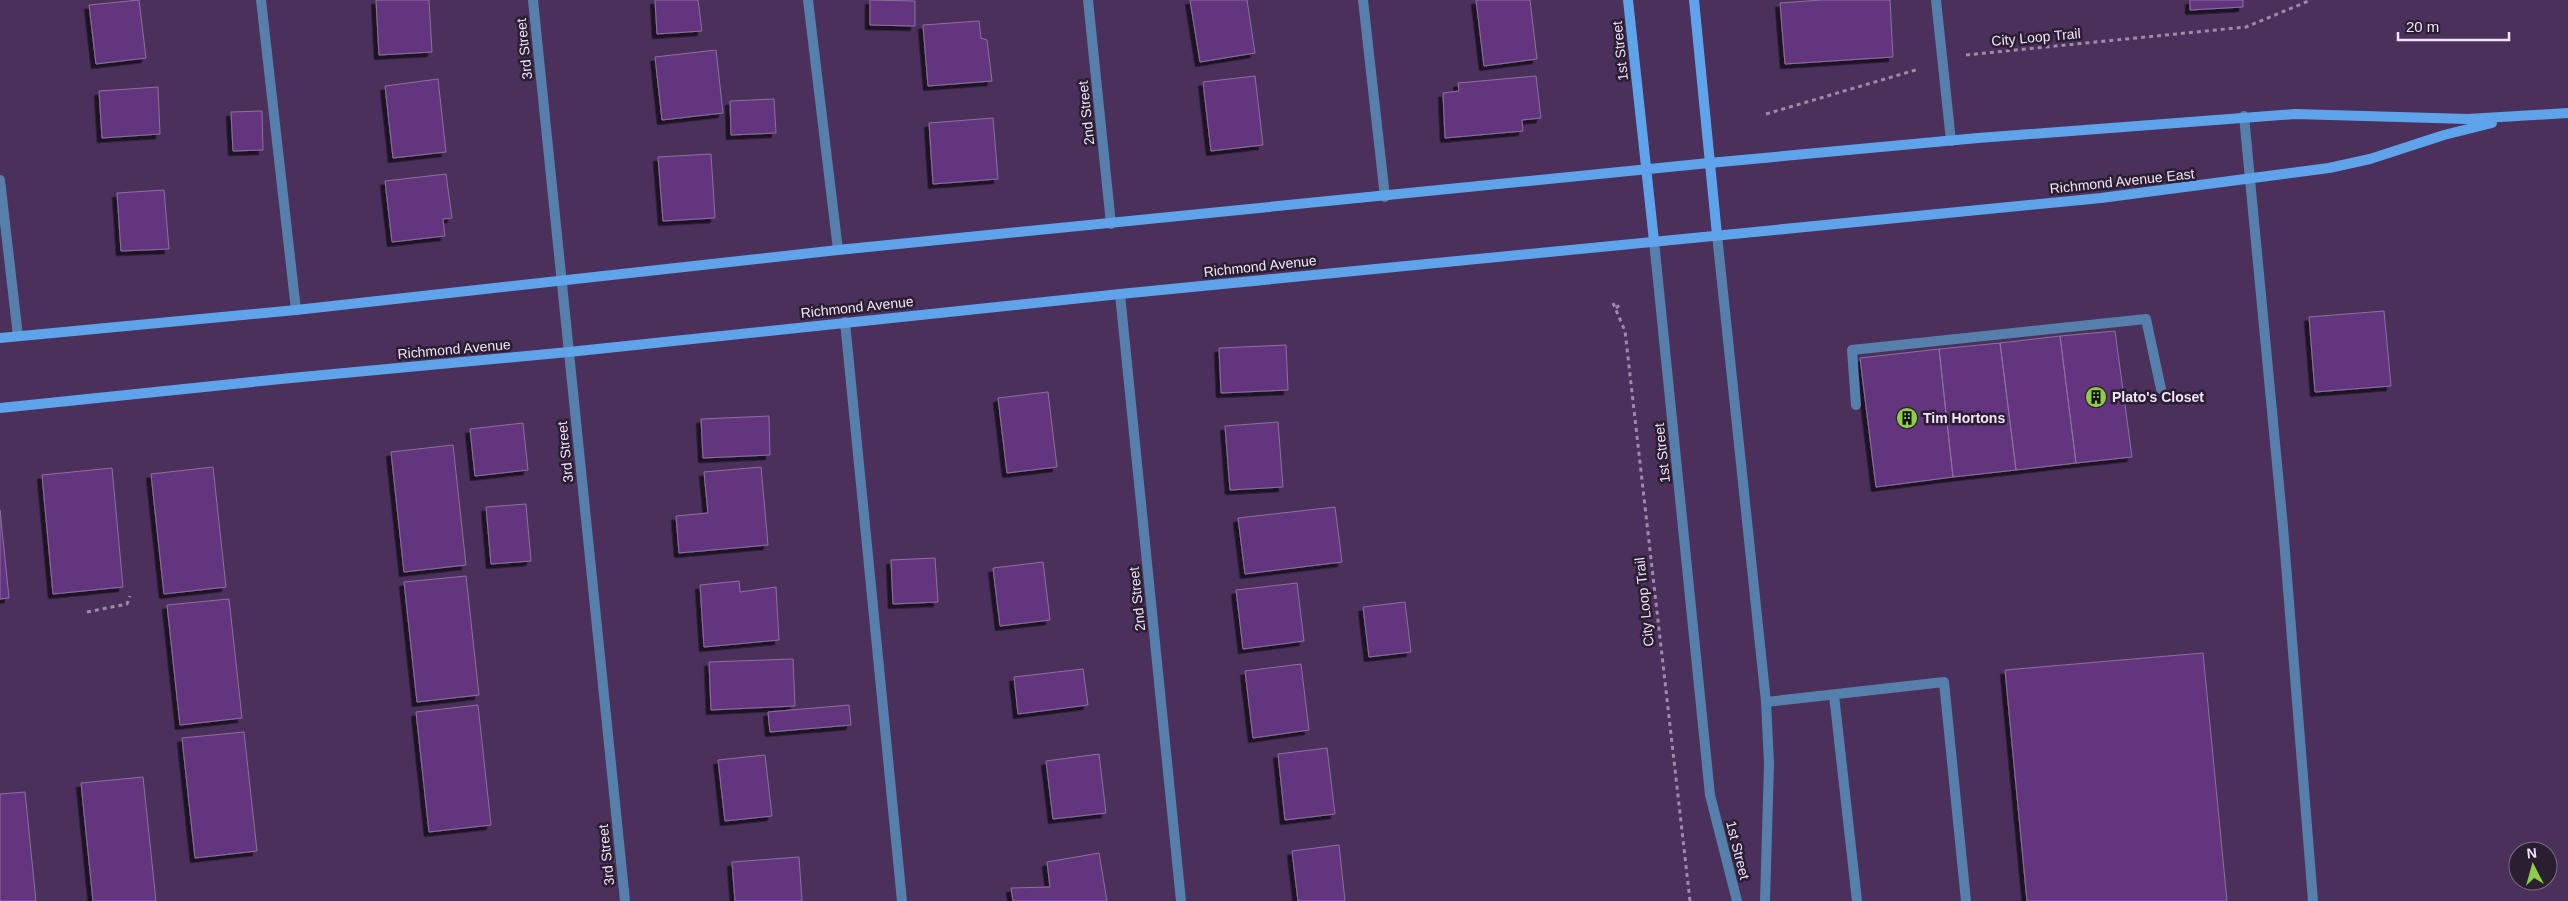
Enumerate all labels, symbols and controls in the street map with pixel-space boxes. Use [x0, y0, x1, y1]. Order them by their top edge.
scale bar [2398, 10, 2509, 42]
street label: 3rd Street [513, 17, 535, 80]
text: 20 m [2406, 18, 2439, 35]
street label: 1st Street [1609, 20, 1631, 82]
street label: City Loop Trail [1991, 25, 2081, 49]
street label: 2nd Street [1075, 80, 1097, 146]
street label: Richmond Avenue East [2049, 165, 2195, 197]
street label: Richmond Avenue [1203, 252, 1317, 280]
street label: Richmond Avenue [800, 293, 914, 321]
street label: Richmond Avenue [397, 336, 511, 362]
building icon: Plato's Closet [2084, 385, 2108, 409]
place label: Plato's Closet [2112, 389, 2204, 405]
building icon: Tim Hortons [1895, 406, 1919, 430]
place label: Tim Hortons [1923, 410, 2005, 426]
street label: 3rd Street [554, 420, 576, 483]
street label: 1st Street [1651, 422, 1673, 484]
street label: City Loop Trail [1631, 557, 1657, 647]
street label: 2nd Street [1126, 566, 1148, 632]
street label: 1st Street [1723, 819, 1753, 881]
street label: 3rd Street [595, 823, 617, 886]
north arrow [2508, 841, 2558, 891]
text: N [2526, 845, 2538, 862]

